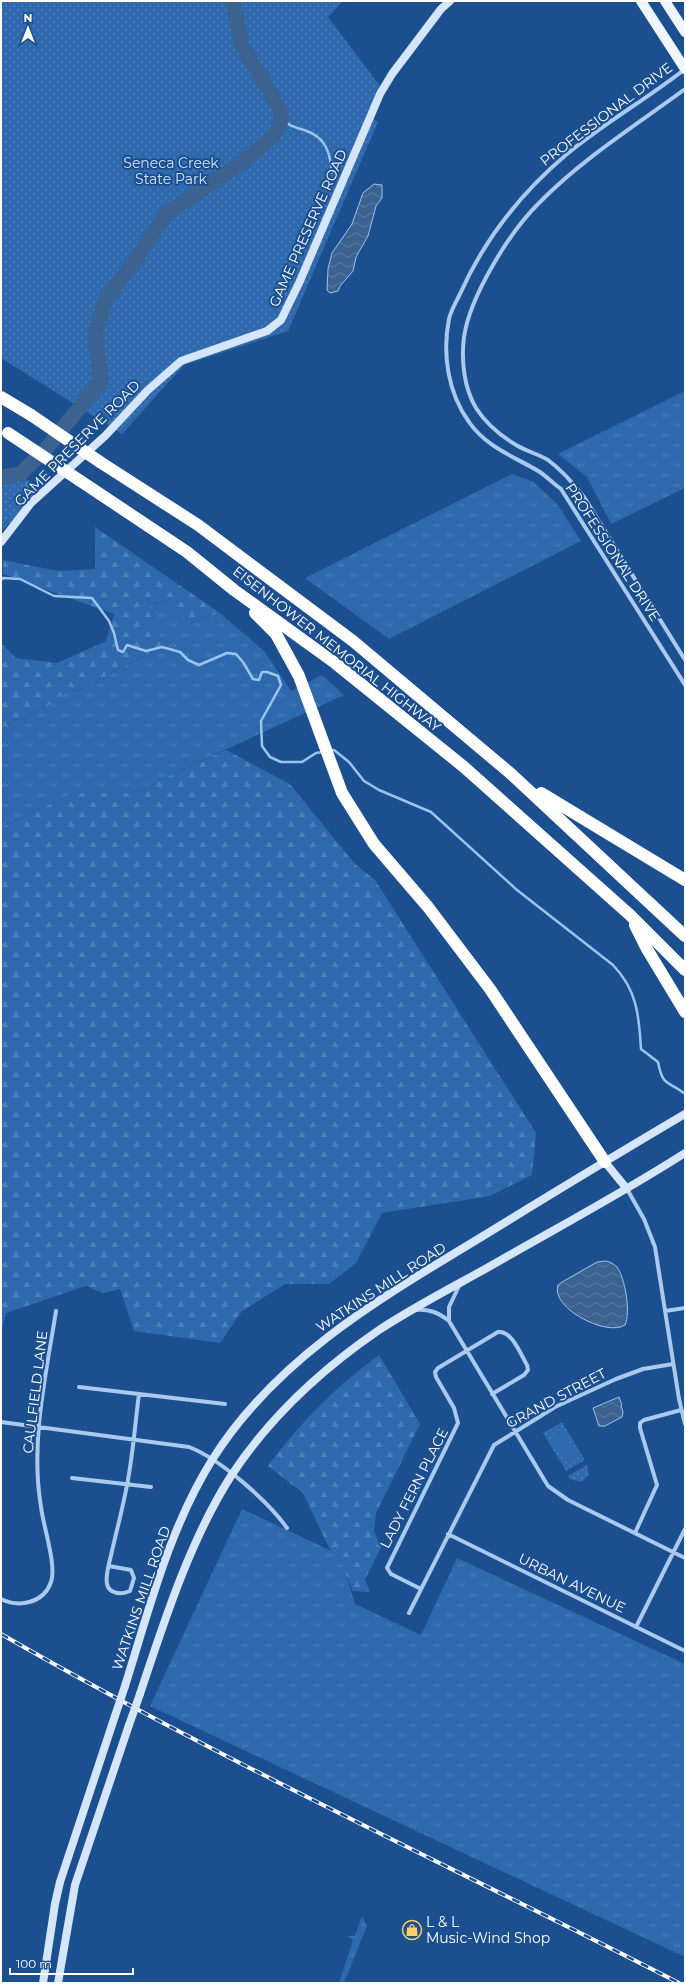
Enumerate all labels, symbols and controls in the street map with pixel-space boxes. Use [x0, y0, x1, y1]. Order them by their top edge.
north arrow [8, 8, 48, 48]
text: N [24, 11, 32, 25]
street label: PROFESSIONAL DRIVE [536, 58, 676, 170]
street label: GAME PRESERVE ROAD [265, 146, 351, 310]
park label: Seneca Creek State Park [123, 154, 219, 188]
street label: GAME PRESERVE ROAD [10, 376, 144, 510]
street label: PROFESSIONAL DRIVE [562, 480, 664, 624]
street label: EISENHOWER MEMORIAL HIGHWAY [229, 562, 445, 736]
street label: WATKINS MILL ROAD [313, 1238, 449, 1336]
street label: CAULFIELD LANE [19, 1329, 51, 1455]
street label: GRAND STREET [503, 1364, 609, 1432]
street label: LADY FERN PLACE [376, 1425, 452, 1551]
street label: WATKINS MILL ROAD [108, 1523, 174, 1673]
street label: URBAN AVENUE [515, 1549, 629, 1617]
place label: L & L Music-Wind Shop [426, 1913, 550, 1947]
shop icon: L & L Music-Wind Shop [401, 1919, 423, 1941]
scale bar [10, 1950, 133, 1976]
text: 100 m [16, 1956, 52, 1971]

